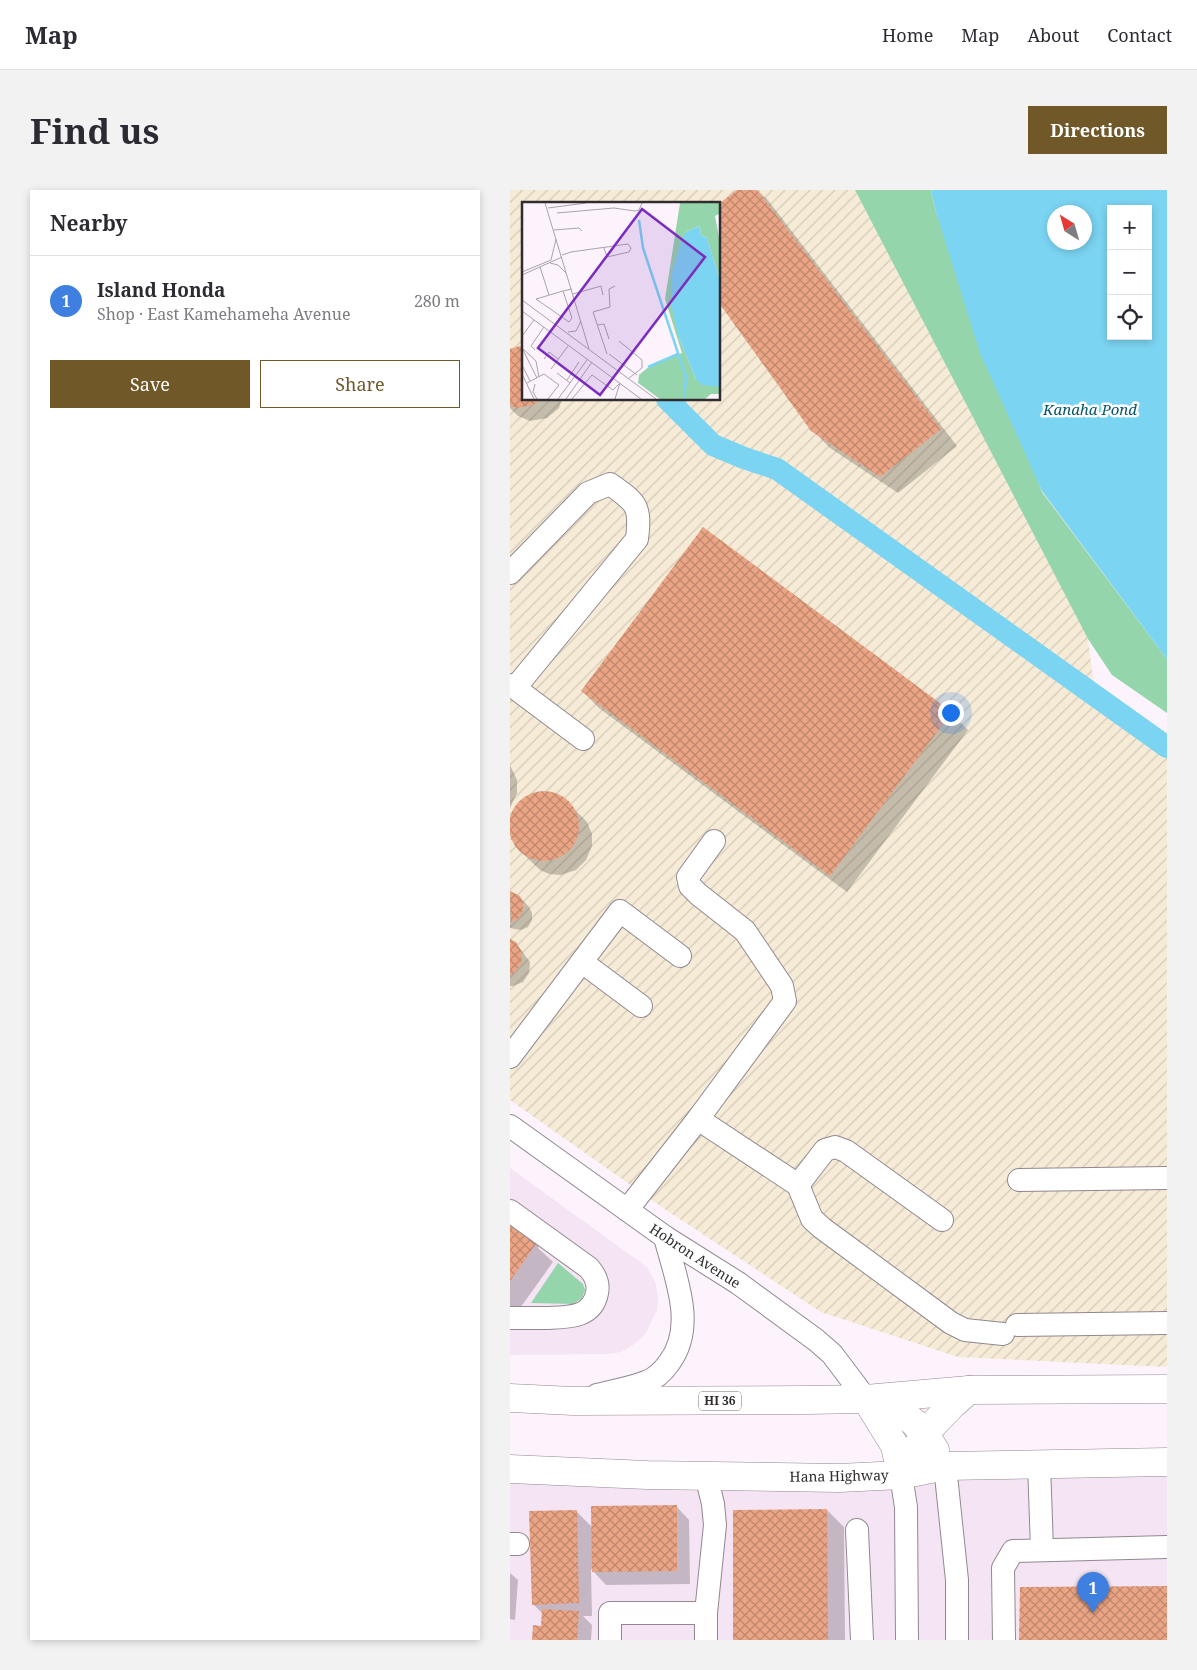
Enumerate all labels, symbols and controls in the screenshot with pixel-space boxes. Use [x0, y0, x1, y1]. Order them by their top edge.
text: Map [25, 18, 78, 51]
text: Home [882, 23, 933, 47]
text: Map [961, 23, 999, 47]
text: About [1027, 23, 1079, 47]
text: Contact [1107, 23, 1172, 47]
button: Directions [1028, 106, 1167, 154]
text: Find us [30, 107, 159, 154]
inset map [522, 202, 720, 400]
north arrow [1047, 205, 1092, 250]
map controls [1107, 205, 1152, 340]
button: + [1107, 205, 1152, 250]
text: Nearby [50, 209, 128, 237]
button: − [1107, 250, 1152, 295]
text: Island Honda [97, 277, 225, 303]
text: 1 [61, 290, 71, 312]
text: 280 m [414, 290, 460, 312]
button: locate [1107, 295, 1152, 340]
text: Shop · East Kamehameha Avenue [97, 303, 350, 325]
button: Save [50, 360, 250, 408]
button: Share [260, 360, 460, 408]
water label: Kanaha Pond [1042, 399, 1137, 419]
your location [938, 700, 964, 726]
street label: Hobron Avenue [646, 1219, 745, 1292]
road number: HI 36 [699, 1392, 741, 1410]
street label: Hana Highway [789, 1465, 889, 1486]
pin: 1 [1077, 1572, 1109, 1613]

